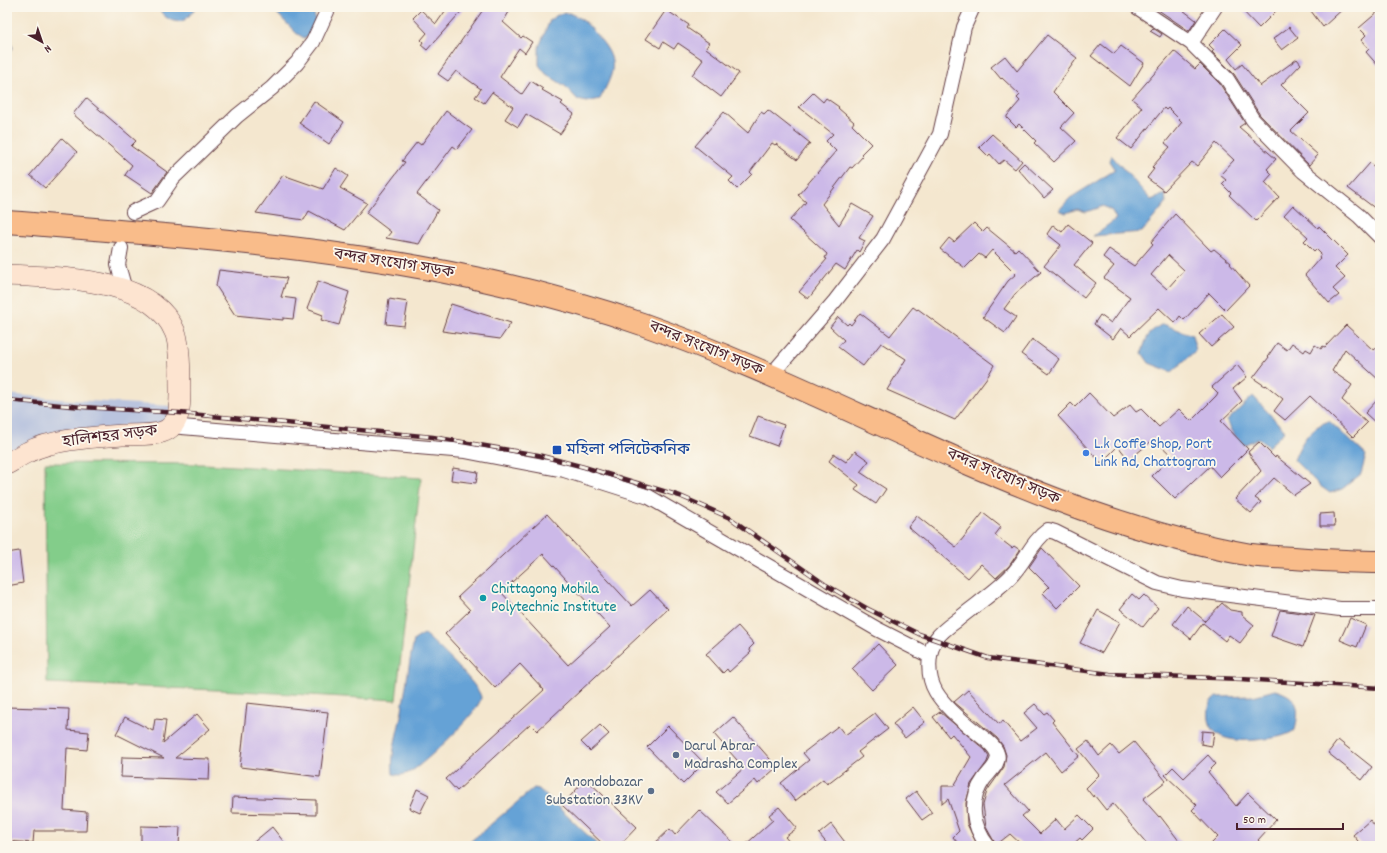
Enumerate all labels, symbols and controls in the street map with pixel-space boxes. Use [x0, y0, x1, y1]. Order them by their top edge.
north arrow [22, 22, 62, 62]
text: N [39, 40, 54, 56]
street label: বন্দর সংযোগ সড়ক [331, 243, 457, 285]
street label: বন্দর সংযোগ সড়ক [644, 315, 768, 383]
street label: হালিশহর সড়ক [60, 420, 160, 454]
place label: L.k Coffe Shop, Port Link Rd, Chattogram [1094, 433, 1216, 474]
place label: মহিলা পলিটেকনিক [565, 439, 691, 462]
street label: বন্দর সংযোগ সড়ক [942, 442, 1064, 512]
marker: মহিলা পলিটেকনিক [551, 444, 563, 456]
marker: L.k Coffe Shop, Port Link Rd, Chattogram [1081, 448, 1091, 458]
place label: Chittagong Mohila Polytechnic Institute [491, 578, 616, 619]
marker: Chittagong Mohila Polytechnic Institute [478, 593, 488, 603]
place label: Darul Abrar Madrasha Complex [684, 735, 797, 776]
marker: Darul Abrar Madrasha Complex [671, 750, 681, 760]
place label: Anondobazar Substation 33KV [546, 771, 643, 812]
marker: Anondobazar Substation 33KV [646, 786, 656, 796]
scale bar [1237, 805, 1343, 831]
text: 50 m [1243, 812, 1266, 829]

